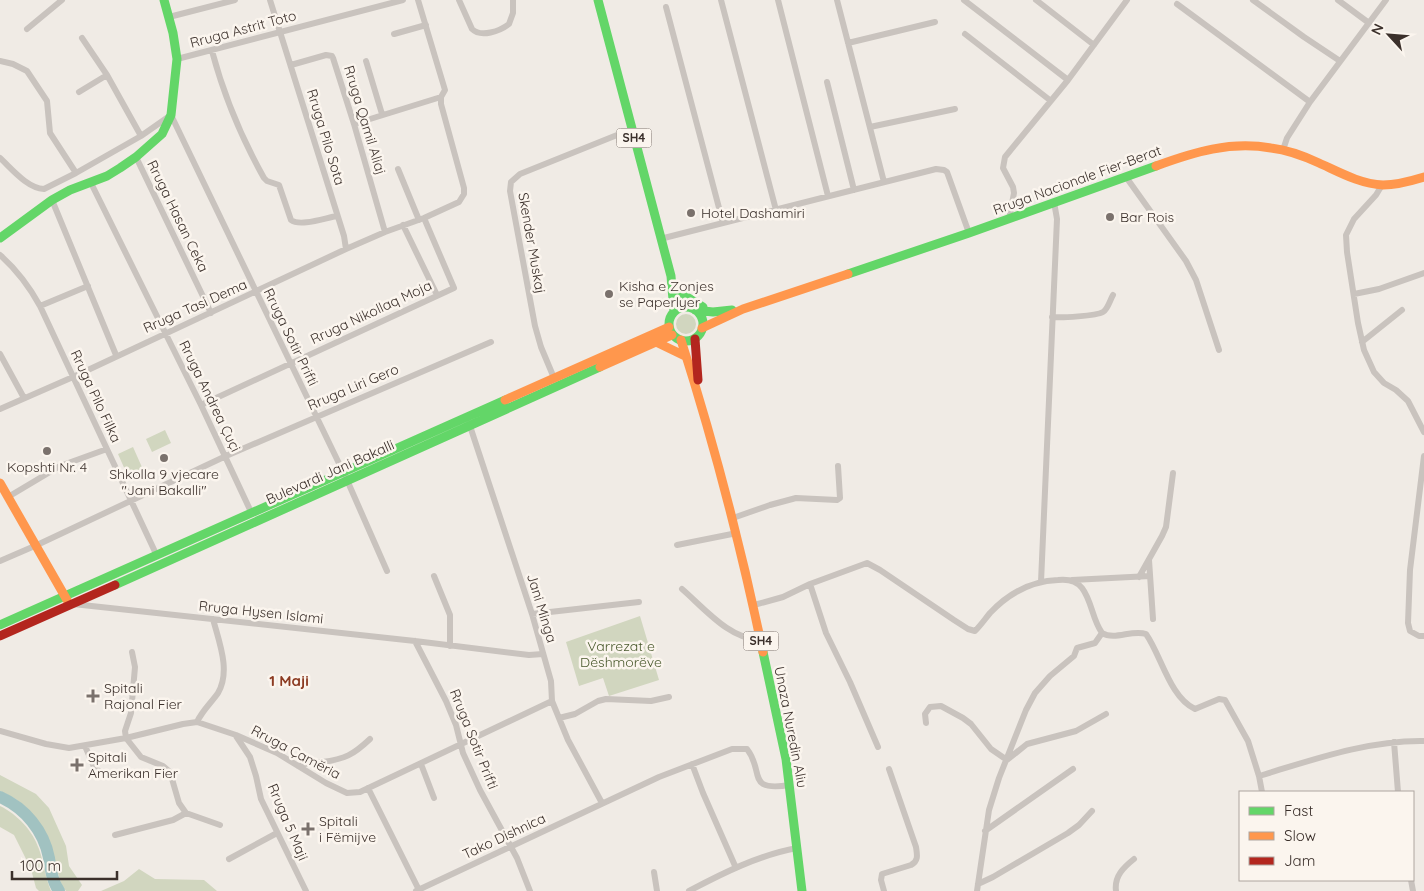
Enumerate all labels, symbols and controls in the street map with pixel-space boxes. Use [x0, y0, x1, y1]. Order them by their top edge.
street label: Rruga Astrit Toto [188, 6, 298, 52]
north arrow [1364, 10, 1414, 60]
text: N [1367, 21, 1388, 38]
street label: Rruga Qamil Aliaj [340, 63, 390, 177]
street label: Rruga Pilo Sota [303, 87, 349, 187]
road number: SH4 [616, 128, 652, 148]
street label: Rruga Nacionale Fier-Berat [991, 141, 1164, 219]
street label: Rruga Hasan Ceka [143, 157, 213, 275]
street label: Skender Muskaj [514, 191, 550, 295]
place label: Hotel Dashamiri [701, 204, 805, 222]
marker: Hotel Dashamiri [685, 207, 697, 219]
place label: Bar Rois [1120, 208, 1174, 226]
marker: Bar Rois [1104, 211, 1116, 223]
street label: Rruga Tasi Dema [140, 275, 250, 337]
street label: Rruga Nikollaq Moja [307, 276, 435, 348]
place label: Kisha e Zonjes se Paperlyer [619, 277, 714, 311]
street label: Rruga Sotir Prifti [260, 285, 322, 389]
marker: Kisha e Zonjes se Paperlyer [603, 288, 615, 300]
street label: Rruga Andrea Çuçi [175, 337, 245, 455]
street label: Rruga Pilo Filka [67, 347, 125, 445]
street label: Rruga Liri Gero [305, 360, 401, 414]
street label: Bulevardi Jani Bakalli [263, 436, 397, 508]
marker: Kopshti Nr. 4 [41, 445, 53, 457]
marker: Shkolla 9 vjecare "Jani Bakalli" [158, 452, 170, 464]
place label: Kopshti Nr. 4 [7, 458, 87, 476]
place label: Shkolla 9 vjecare "Jani Bakalli" [109, 465, 219, 499]
street label: Jani Minga [523, 571, 561, 645]
street label: Rruga Hysen Islami [198, 596, 324, 628]
road number: SH4 [744, 631, 778, 650]
park label: Varrezat e Dëshmorëve [580, 637, 662, 671]
street label: Unaza Nuredin Aliu [770, 665, 812, 789]
district label: 1 Maji [269, 671, 309, 690]
place label: Spitali Rajonal Fier [104, 679, 183, 713]
street label: Rruga Sotir Prifti [446, 686, 502, 792]
marker: Spitali Rajonal Fier [86, 689, 100, 703]
street label: Rruga Çamëria [248, 721, 344, 783]
place label: Spitali Amerikan Fier [88, 748, 179, 782]
marker: Spitali Amerikan Fier [70, 758, 84, 772]
street label: Rruga 5 Maji [264, 781, 312, 863]
legend [1239, 791, 1414, 881]
text: Fast [1284, 801, 1313, 820]
street label: Tako Dishnica [460, 809, 548, 863]
place label: Spitali i Fëmijve [319, 812, 376, 846]
marker: Spitali i Fëmijve [301, 822, 315, 836]
text: Slow [1284, 826, 1316, 845]
scale bar [12, 848, 118, 880]
text: Jam [1284, 851, 1315, 870]
text: 100 m [20, 856, 61, 875]

